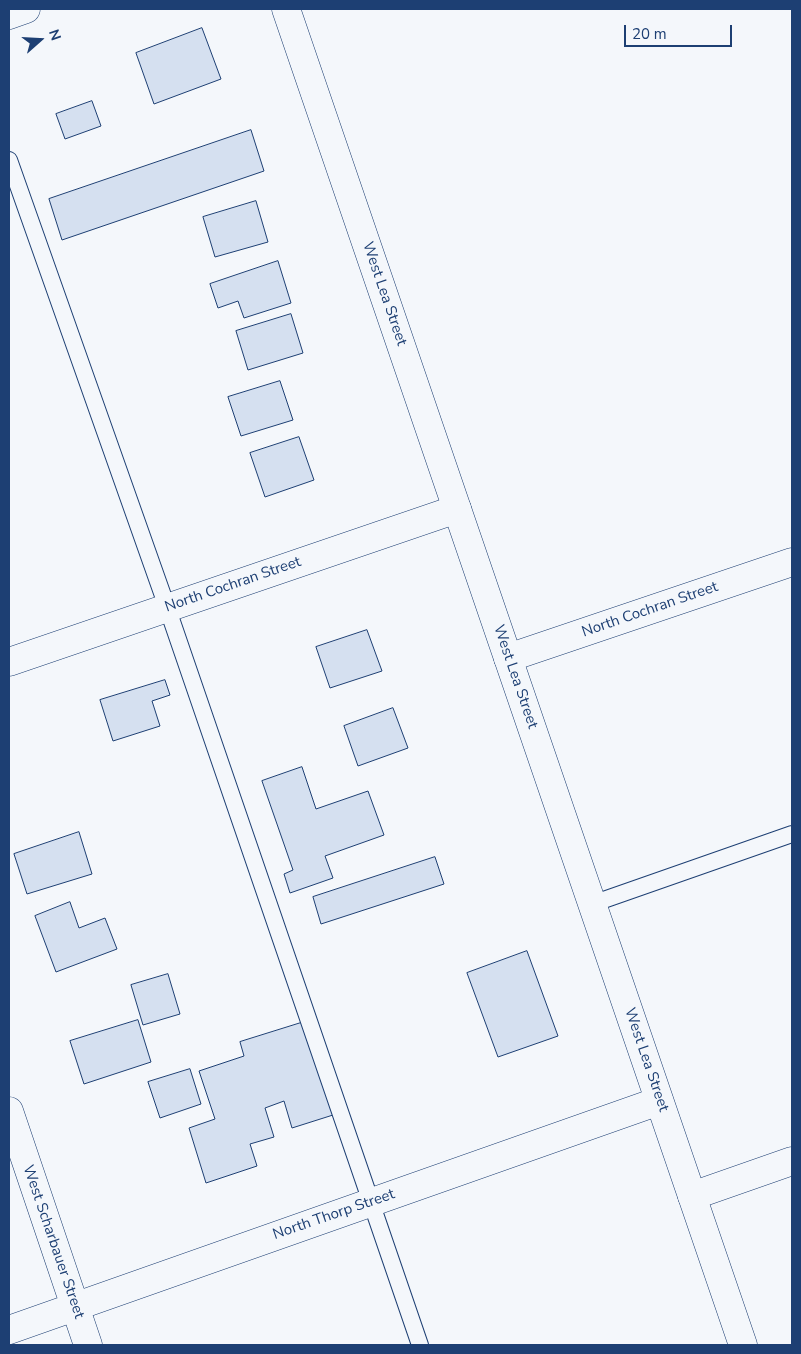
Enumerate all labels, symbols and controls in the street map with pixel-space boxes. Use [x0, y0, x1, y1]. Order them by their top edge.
north arrow [15, 15, 65, 65]
scale bar [626, 15, 734, 47]
text: 20 m [632, 24, 667, 44]
text: N [44, 27, 65, 43]
street label: West Lea Street [358, 240, 410, 348]
street label: North Cochran Street [163, 553, 303, 617]
street label: North Cochran Street [580, 578, 720, 642]
street label: West Lea Street [489, 623, 541, 731]
street label: West Lea Street [620, 1006, 672, 1114]
street label: West Scharbauer Street [18, 1163, 88, 1321]
street label: North Thorp Street [271, 1186, 397, 1244]

